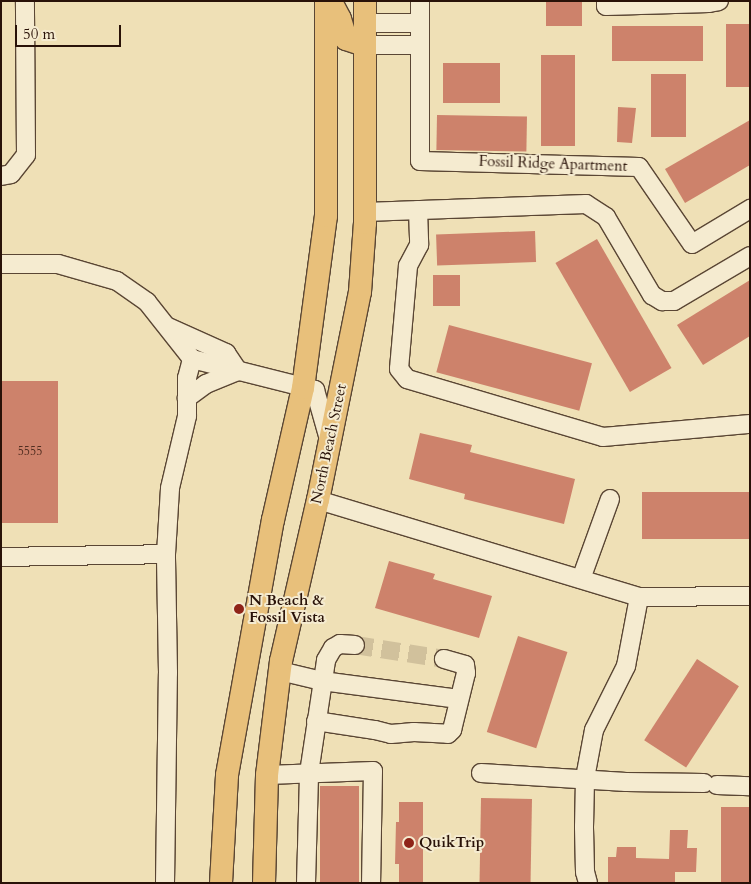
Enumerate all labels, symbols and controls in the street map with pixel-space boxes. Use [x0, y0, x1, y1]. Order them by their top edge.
scale bar [18, 15, 124, 47]
text: 50 m [23, 24, 55, 44]
street label: Fossil Ridge Apartment [478, 152, 628, 176]
street label: North Beach Street [308, 382, 350, 506]
house number: 5555 [18, 445, 42, 459]
place label: N Beach & Fossil Vista [249, 591, 325, 626]
marker: N Beach & Fossil Vista [233, 603, 245, 615]
place label: QuikTrip [419, 834, 484, 852]
marker: QuikTrip [403, 837, 415, 849]

